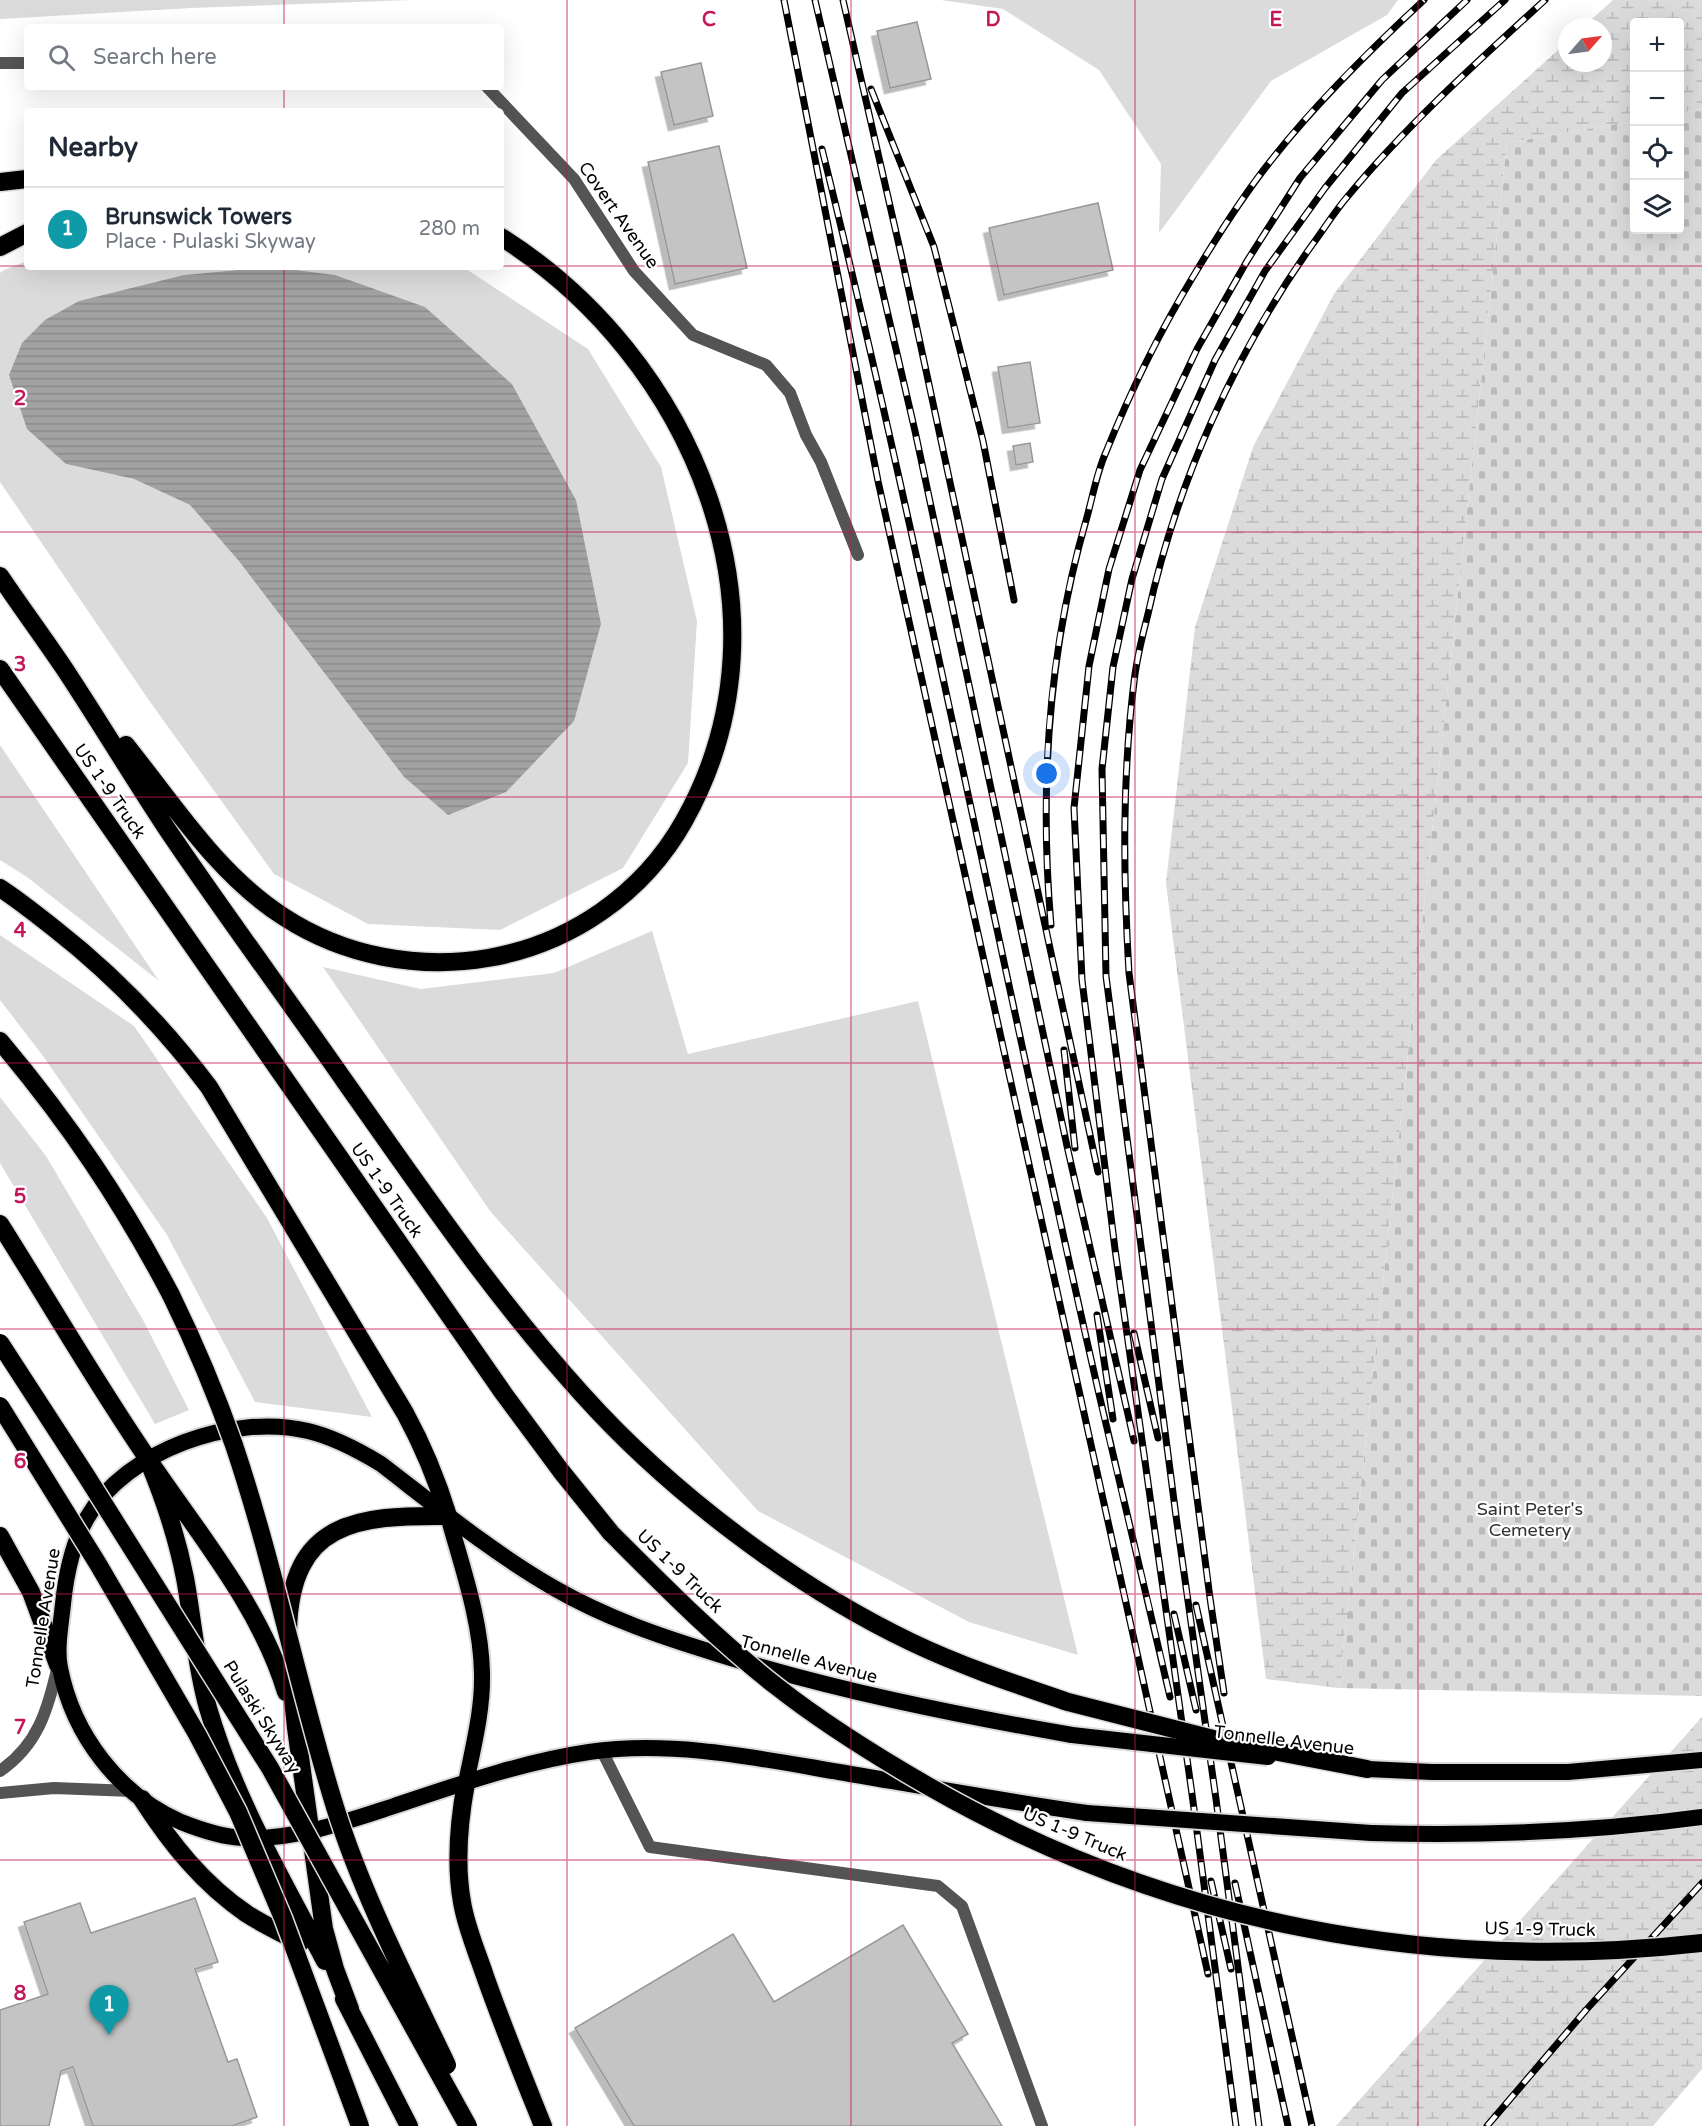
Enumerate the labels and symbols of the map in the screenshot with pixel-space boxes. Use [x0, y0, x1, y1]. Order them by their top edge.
text: C [702, 8, 716, 32]
text: D [985, 8, 1001, 32]
text: E [1270, 8, 1283, 32]
north arrow [1558, 18, 1612, 72]
street label: Covert Avenue [574, 157, 664, 273]
text: 2 [14, 387, 26, 411]
text: 3 [14, 653, 26, 677]
street label: US 1-9 Truck [69, 739, 151, 843]
your location [1032, 759, 1061, 788]
text: 4 [14, 919, 27, 943]
street label: US 1-9 Truck [346, 1138, 428, 1242]
text: 5 [14, 1185, 26, 1209]
text: 6 [14, 1450, 26, 1474]
park label: Saint Peter's Cemetery [1477, 1498, 1583, 1541]
street label: US 1-9 Truck [632, 1524, 728, 1618]
street label: Tonnelle Avenue [21, 1547, 65, 1689]
street label: Tonnelle Avenue [738, 1630, 880, 1688]
street label: Pulaski Skyway [218, 1656, 306, 1778]
text: 7 [14, 1716, 26, 1740]
street label: Tonnelle Avenue [1213, 1720, 1355, 1760]
street label: US 1-9 Truck [1020, 1802, 1131, 1866]
street label: US 1-9 Truck [1484, 1917, 1596, 1941]
text: 8 [14, 1982, 26, 2006]
pin: 1 [90, 1986, 128, 2035]

